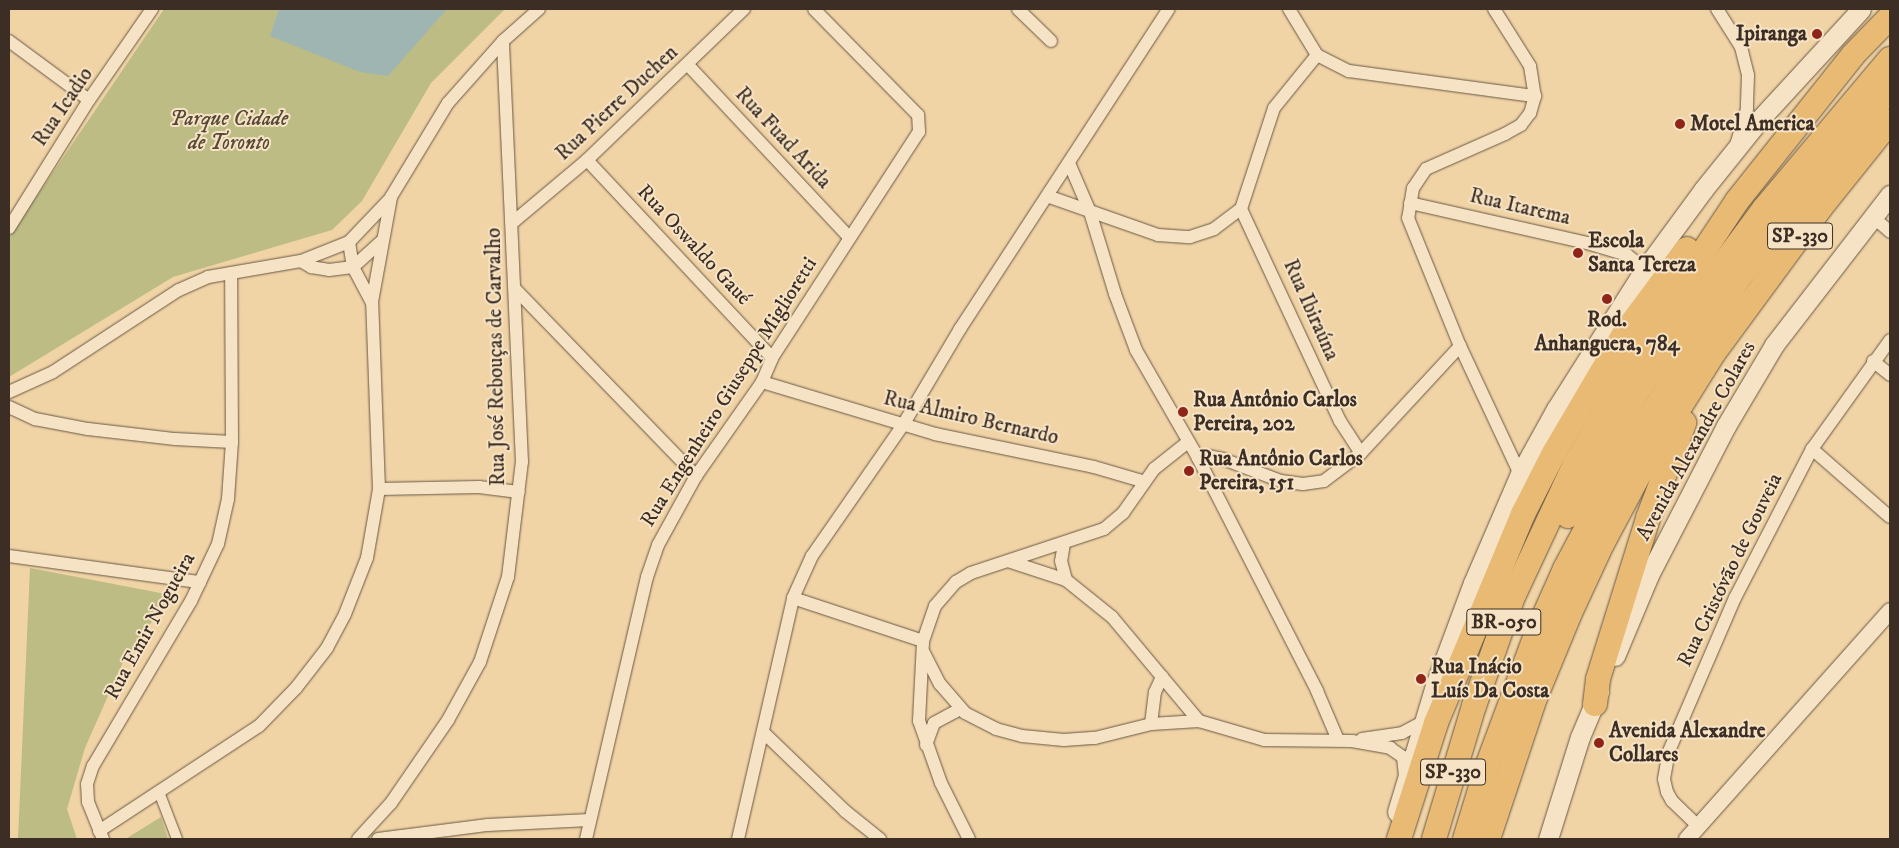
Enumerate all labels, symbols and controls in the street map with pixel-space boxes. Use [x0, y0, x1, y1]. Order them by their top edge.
place label: Ipiranga [1736, 21, 1807, 47]
marker: Ipiranga [1811, 28, 1823, 40]
street label: Rua Pierre Duchen [551, 40, 683, 166]
street label: Rua Icadio [27, 63, 99, 151]
street label: Rua Fuad Arida [729, 82, 837, 194]
park label: Parque Cidade de Toronto [170, 106, 288, 156]
place label: Motel America [1690, 111, 1814, 137]
marker: Motel America [1674, 118, 1686, 130]
street label: Rua Oswaldo Gaué [632, 179, 756, 311]
street label: Rua Itarema [1467, 183, 1573, 231]
road number: SP-330 [1766, 218, 1834, 254]
street label: Rua José Rebouças de Carvalho [481, 228, 511, 486]
place label: Escola Santa Tereza [1588, 228, 1696, 278]
marker: Escola Santa Tereza [1572, 247, 1584, 259]
street label: Rua Engenheiro Giuseppe Miglioretti [635, 253, 823, 531]
street label: Rua Ibiraúna [1277, 255, 1345, 365]
marker: Rod. Anhanguera, 784 [1601, 293, 1613, 305]
place label: Rod. Anhanguera, 784 [1534, 307, 1680, 357]
street label: Avenida Alexandre Colares [1631, 337, 1761, 545]
street label: Rua Almiro Bernardo [881, 386, 1061, 450]
place label: Rua Antônio Carlos Pereira, 202 [1193, 387, 1357, 437]
marker: Rua Antônio Carlos Pereira, 202 [1177, 406, 1189, 418]
place label: Rua Antônio Carlos Pereira, 151 [1199, 446, 1363, 496]
marker: Rua Antônio Carlos Pereira, 151 [1183, 465, 1195, 477]
street label: Rua Cristóvão de Gouveia [1672, 469, 1788, 671]
street label: Rua Emir Nogueira [99, 548, 201, 704]
road number: BR-050 [1465, 604, 1543, 640]
place label: Rua Inácio Luís Da Costa [1431, 654, 1549, 704]
marker: Rua Inácio Luís Da Costa [1415, 673, 1427, 685]
place label: Avenida Alexandre Collares [1609, 718, 1766, 768]
marker: Avenida Alexandre Collares [1593, 737, 1605, 749]
road number: SP-330 [1419, 754, 1487, 790]

